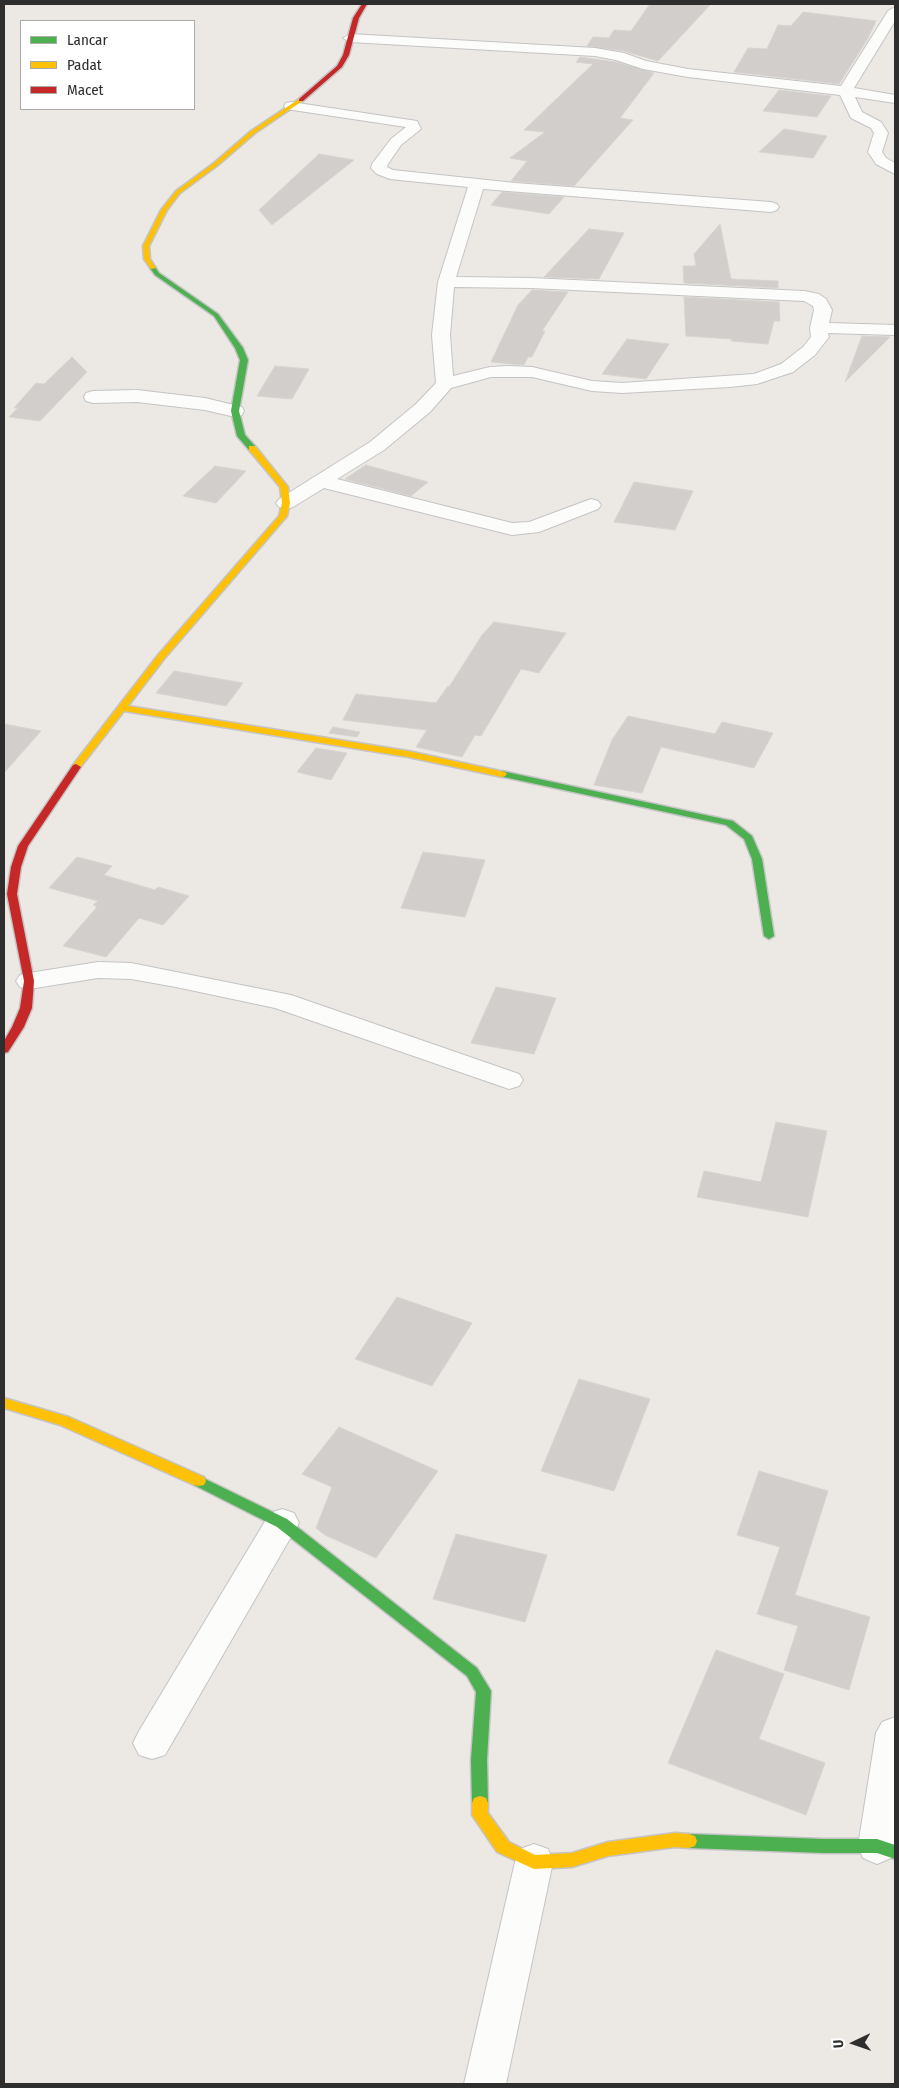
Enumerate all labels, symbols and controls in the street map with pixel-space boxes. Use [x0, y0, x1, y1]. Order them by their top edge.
legend [20, 20, 195, 110]
text: Lancar [67, 31, 108, 49]
text: Padat [67, 56, 102, 74]
text: Macet [67, 81, 103, 99]
north arrow [829, 2018, 879, 2068]
text: U [830, 2039, 847, 2048]

